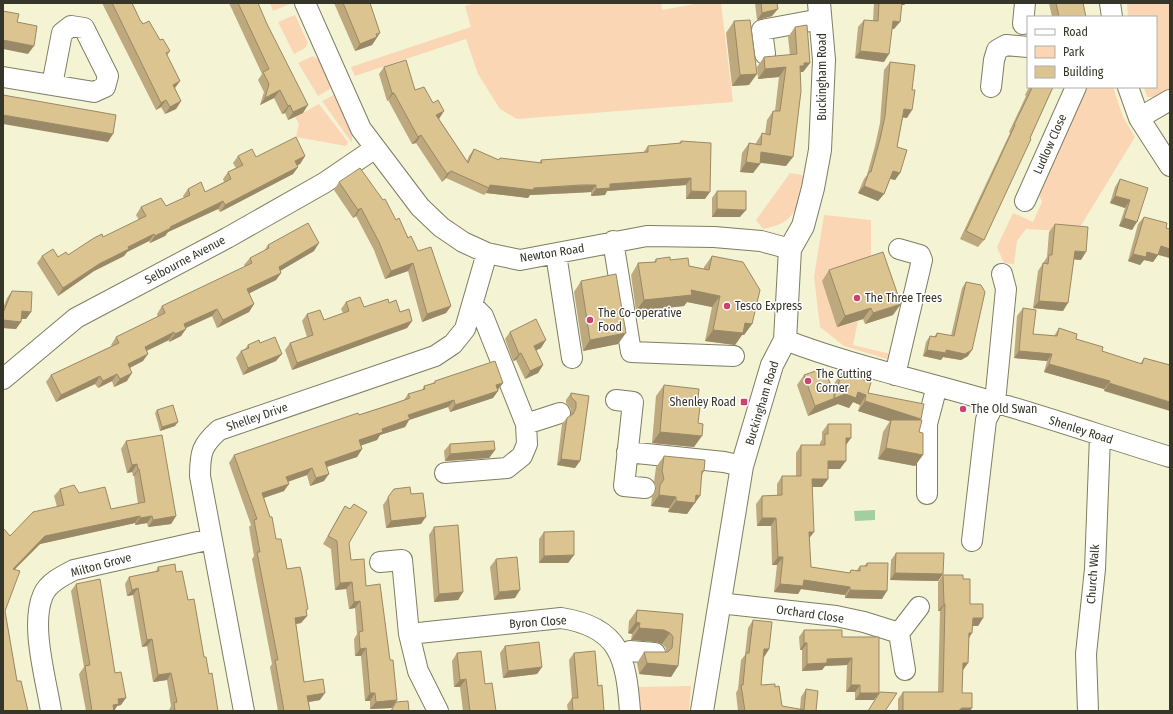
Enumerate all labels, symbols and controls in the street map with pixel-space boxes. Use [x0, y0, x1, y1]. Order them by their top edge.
legend [1027, 16, 1157, 88]
text: Road [1063, 25, 1088, 39]
street label: Buckingham Road [815, 33, 829, 121]
text: Park [1063, 45, 1085, 59]
text: Building [1063, 65, 1104, 79]
street label: Ludlow Close [1031, 112, 1070, 176]
street label: Selbourne Avenue [142, 233, 228, 287]
street label: Newton Road [519, 241, 585, 265]
place label: The Three Trees [865, 291, 942, 305]
marker: The Three Trees [852, 293, 862, 303]
place label: Tesco Express [735, 299, 802, 313]
marker: Tesco Express [722, 301, 732, 311]
place label: The Co-operative Food [598, 306, 682, 334]
marker: The Co-operative Food [585, 315, 595, 325]
street label: Buckingham Road [742, 359, 782, 447]
place label: The Cutting Corner [816, 367, 872, 395]
marker: The Cutting Corner [803, 376, 813, 386]
place label: Shenley Road [669, 395, 736, 409]
marker: Shenley Road [739, 397, 749, 407]
street label: Shelley Drive [224, 400, 290, 434]
place label: The Old Swan [971, 402, 1037, 416]
marker: The Old Swan [958, 404, 968, 414]
street label: Shenley Road [1047, 413, 1115, 447]
street label: Church Walk [1084, 543, 1102, 604]
street label: Milton Grove [69, 550, 133, 580]
street label: Orchard Close [775, 602, 845, 626]
street label: Byron Close [509, 613, 567, 631]

